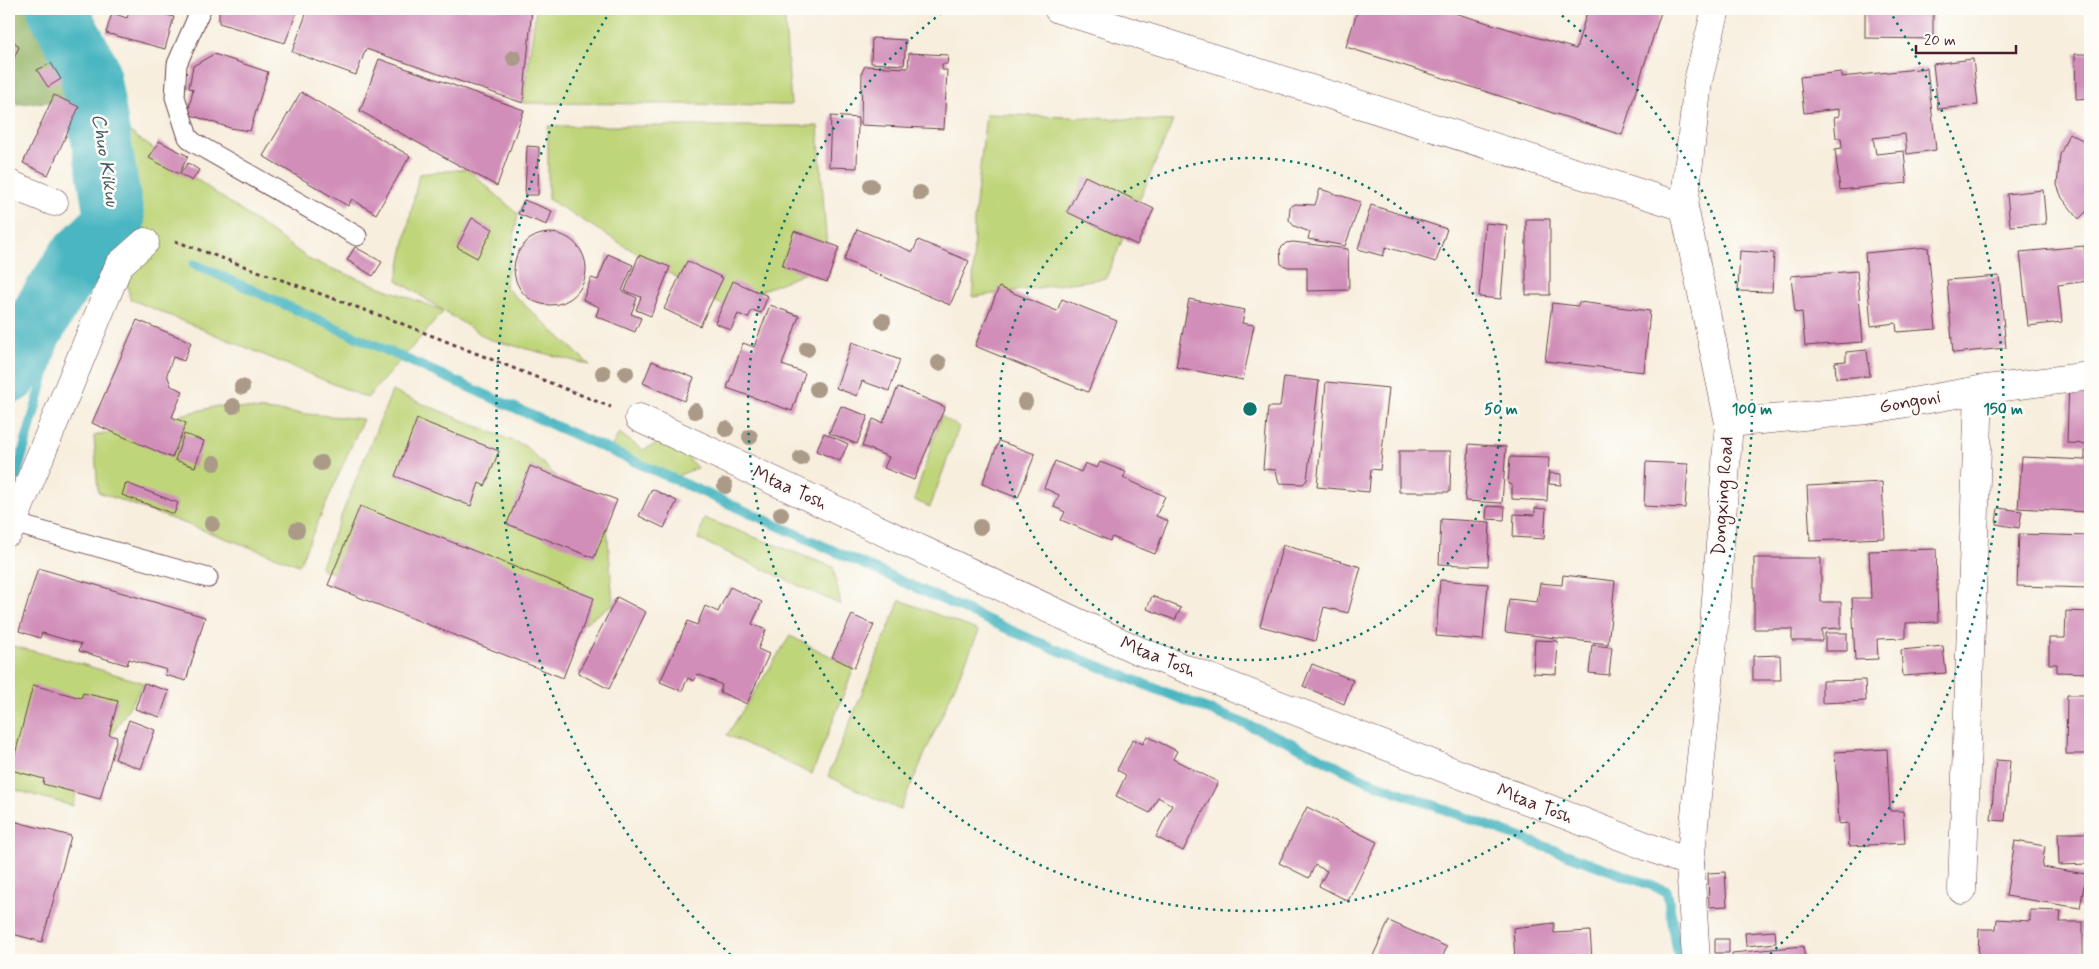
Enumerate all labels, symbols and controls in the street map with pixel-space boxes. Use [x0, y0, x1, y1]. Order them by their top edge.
scale bar [1916, 22, 2016, 54]
text: 20 m [1924, 31, 1956, 51]
water label: Chuo Kikuu [84, 112, 126, 209]
street label: Gongoni [1877, 384, 1943, 422]
centre of rings [1241, 400, 1259, 418]
text: 50 m [1484, 400, 1518, 420]
text: 100 m [1732, 400, 1772, 420]
text: 150 m [1983, 400, 2023, 420]
street label: Dongxing Road [1706, 436, 1742, 557]
street label: Mtaa Tosh [749, 460, 831, 516]
street label: Mtaa Tosh [1116, 630, 1200, 684]
street label: Mtaa Tosh [1493, 778, 1577, 830]

